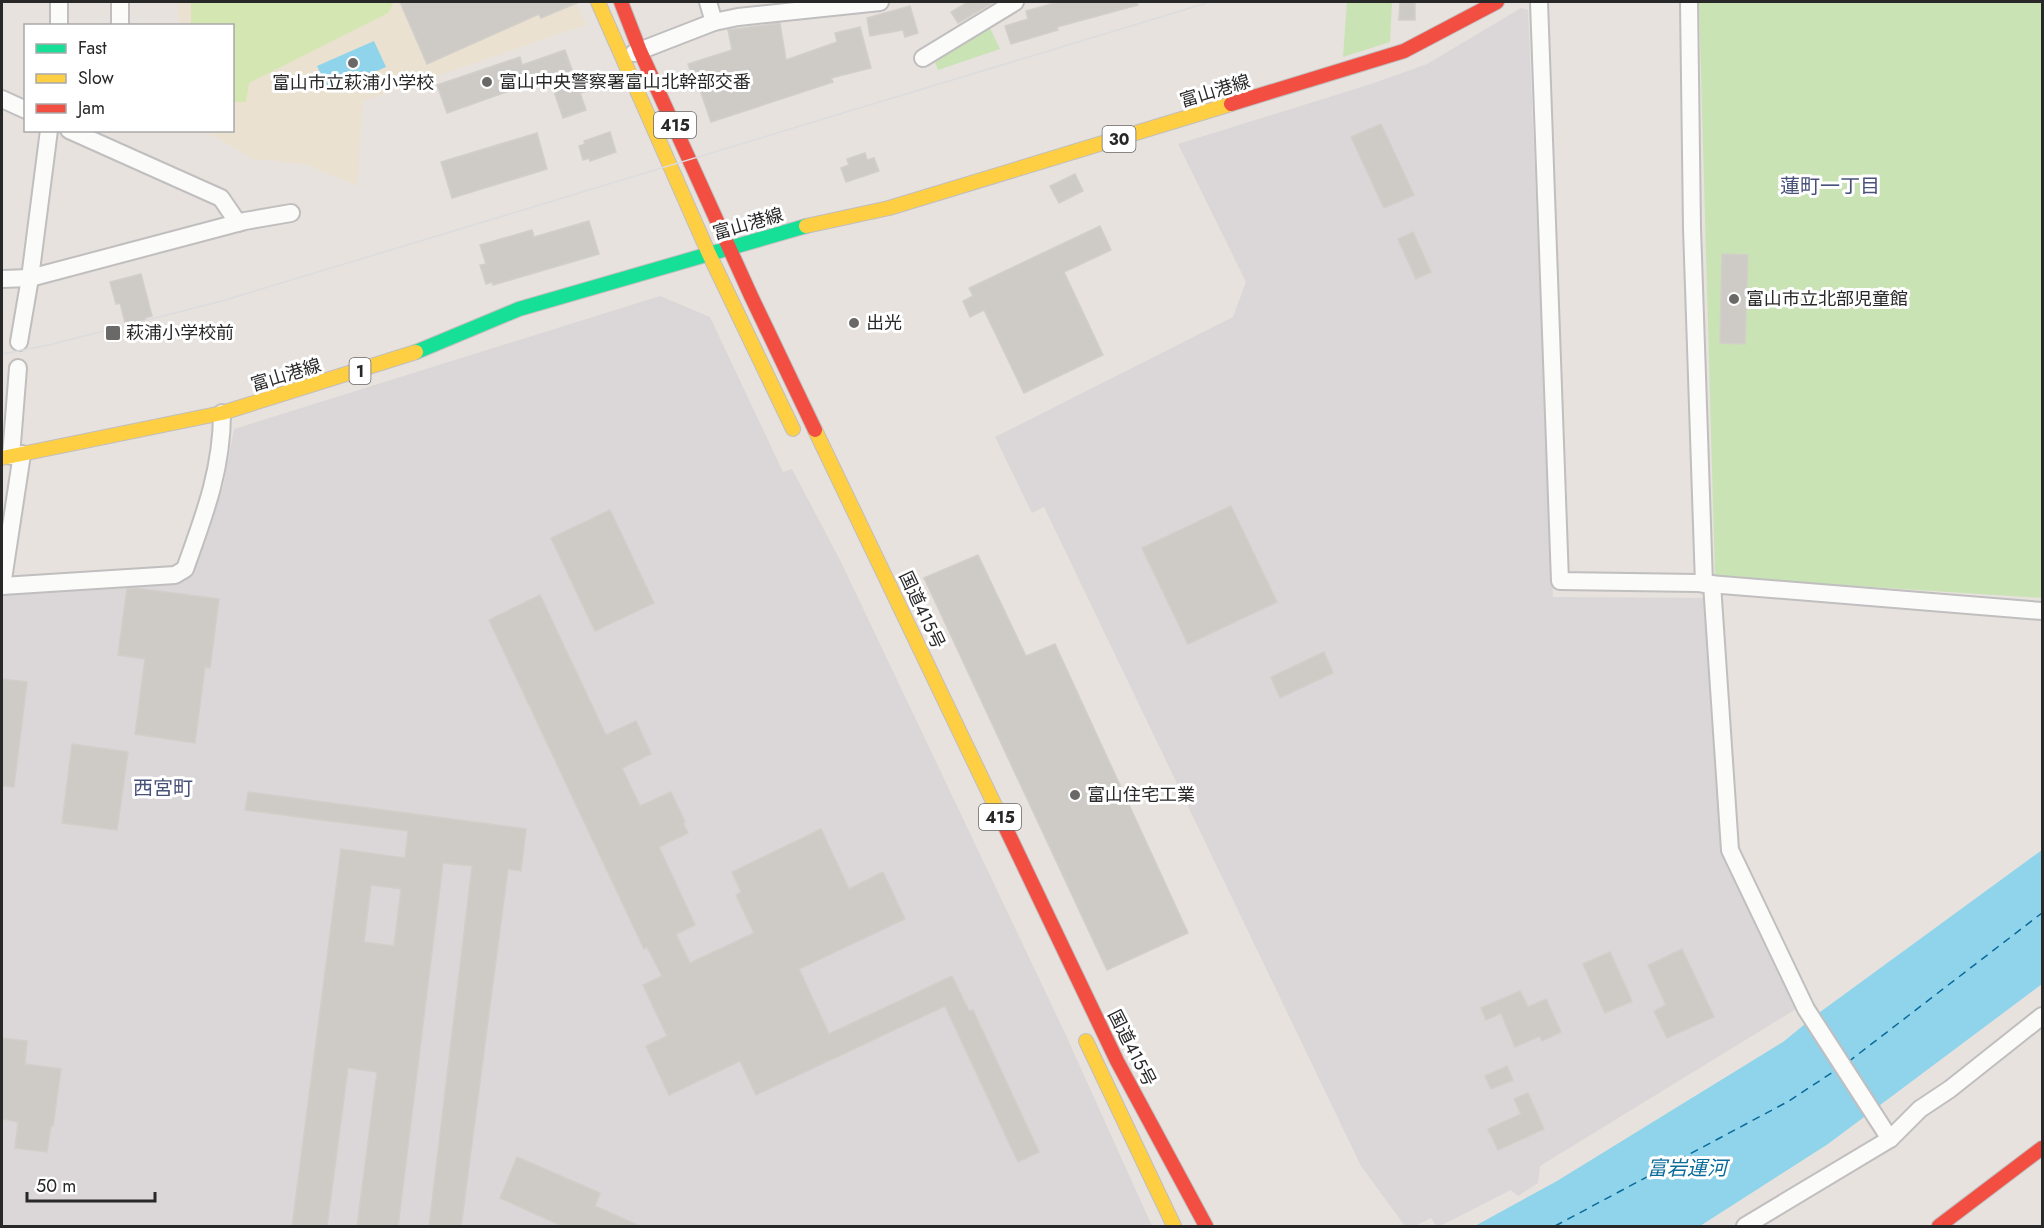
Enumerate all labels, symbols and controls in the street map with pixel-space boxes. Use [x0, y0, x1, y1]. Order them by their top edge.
legend [24, 24, 234, 132]
text: Fast [78, 35, 107, 61]
marker: 富山市立萩浦小学校 [346, 56, 360, 70]
text: Slow [78, 65, 115, 91]
street label: 富山港線 [1177, 68, 1253, 114]
place label: 富山中央警察署富山北幹部交番 [499, 69, 751, 95]
place label: 富山市立萩浦小学校 [272, 70, 434, 96]
marker: 富山中央警察署富山北幹部交番 [480, 75, 494, 89]
text: Jam [76, 95, 105, 121]
road number: 415 [654, 112, 696, 138]
road number: 30 [1102, 126, 1136, 152]
district label: 蓮町一丁目 [1780, 172, 1880, 201]
street label: 富山港線 [710, 202, 786, 246]
place label: 富山市立北部児童館 [1746, 286, 1908, 312]
marker: 富山市立北部児童館 [1727, 292, 1741, 306]
place label: 出光 [866, 310, 902, 336]
marker: 出光 [847, 316, 861, 330]
place label: 萩浦小学校前 [126, 320, 234, 346]
marker: 萩浦小学校前 [104, 324, 122, 342]
street label: 富山港線 [248, 352, 324, 398]
road number: 1 [350, 358, 370, 384]
street label: 国道415号 [893, 567, 951, 653]
district label: 西宮町 [133, 774, 193, 803]
place label: 富山住宅工業 [1087, 782, 1195, 808]
marker: 富山住宅工業 [1068, 788, 1082, 802]
road number: 415 [979, 804, 1021, 830]
street label: 国道415号 [1102, 1005, 1162, 1091]
water label: 富岩運河 [1647, 1154, 1731, 1183]
scale bar [27, 1165, 154, 1203]
text: 50 m [36, 1173, 76, 1199]

